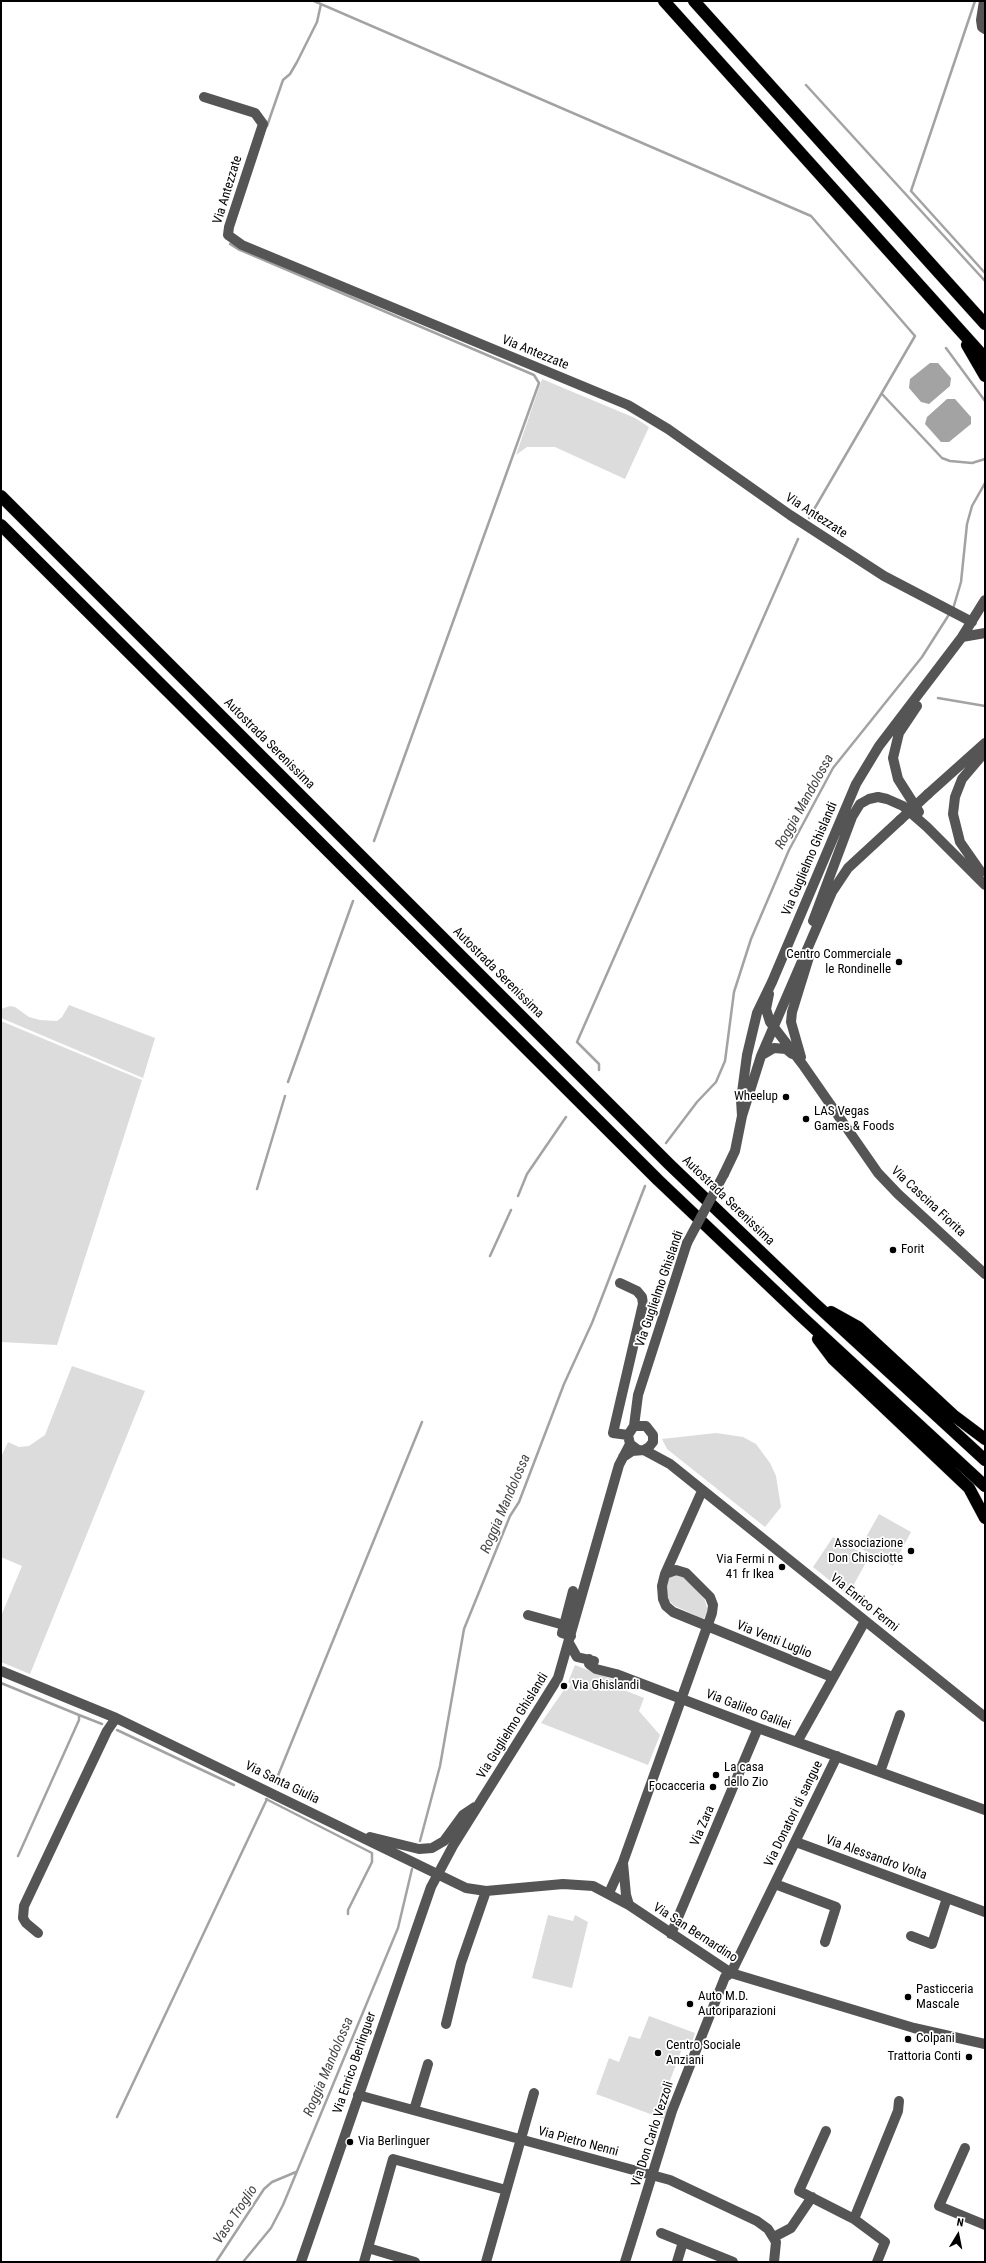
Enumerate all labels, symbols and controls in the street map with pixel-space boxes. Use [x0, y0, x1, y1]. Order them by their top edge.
street label: Via Antezzate [210, 154, 246, 226]
street label: Via Antezzate [499, 333, 571, 373]
street label: Via Antezzate [782, 490, 850, 542]
street label: Autostrada Serenissima [220, 695, 318, 793]
water label: Roggia Mandolossa [772, 752, 838, 852]
street label: Via Guglielmo Ghislandi [779, 800, 841, 918]
street label: Autostrada Serenissima [449, 924, 547, 1022]
place label: Centro Commerciale le Rondinelle [786, 947, 891, 978]
marker: Centro Commerciale le Rondinelle [894, 957, 904, 967]
place label: Wheelup [734, 1089, 778, 1105]
marker: Wheelup [781, 1092, 791, 1102]
place label: LAS Vegas Games & Foods [814, 1104, 894, 1135]
marker: LAS Vegas Games & Foods [801, 1114, 811, 1124]
street label: Autostrada Serenissima [679, 1153, 777, 1249]
street label: Via Cascina Fiorita [887, 1163, 969, 1241]
street label: Via Guglielmo Ghislandi [633, 1229, 687, 1349]
place label: Forit [901, 1242, 924, 1258]
marker: Forit [888, 1245, 898, 1255]
water label: Roggia Mandolossa [478, 1452, 534, 1556]
place label: Associazione Don Chisciotte [828, 1536, 903, 1567]
marker: Associazione Don Chisciotte [906, 1546, 916, 1556]
place label: Via Fermi n 41 fr Ikea [716, 1552, 774, 1583]
marker: Via Fermi n 41 fr Ikea [777, 1562, 787, 1572]
street label: Via Enrico Fermi [827, 1571, 901, 1635]
street label: Via Venti Luglio [734, 1618, 814, 1662]
street label: Via Guglielmo Ghislandi [474, 1670, 552, 1782]
place label: Via Ghislandi [572, 1678, 639, 1694]
marker: Via Ghislandi [559, 1681, 569, 1691]
street label: Via Galileo Galilei [703, 1687, 793, 1733]
street label: Via Santa Giulia [242, 1758, 322, 1808]
street label: Via Donatori di sangue [762, 1759, 826, 1869]
place label: La casa dello Zio [724, 1760, 768, 1791]
marker: La casa dello Zio [711, 1770, 721, 1780]
place label: Focacceria [649, 1779, 705, 1795]
marker: Focacceria [708, 1782, 718, 1792]
street label: Via Zara [688, 1803, 718, 1849]
street label: Via Alessandro Volta [823, 1832, 929, 1884]
street label: Via San Bernardino [650, 1900, 740, 1966]
place label: Pasticceria Mascale [916, 1982, 973, 2013]
place label: Auto M.D. Autoriparazioni [698, 1989, 776, 2020]
marker: Pasticceria Mascale [903, 1992, 913, 2002]
marker: Auto M.D. Autoriparazioni [685, 1999, 695, 2009]
street label: Via Enrico Berlinguer [330, 2010, 380, 2116]
water label: Roggia Mandolossa [301, 2015, 357, 2119]
place label: Colpani [916, 2031, 955, 2047]
marker: Colpani [903, 2034, 913, 2044]
place label: Centro Sociale Anziani [666, 2038, 741, 2069]
marker: Centro Sociale Anziani [653, 2048, 663, 2058]
place label: Trattoria Conti [888, 2049, 961, 2065]
marker: Trattoria Conti [964, 2052, 974, 2062]
street label: Via Don Carlo Vezzoli [629, 2079, 677, 2189]
street label: Via Pietro Nenni [536, 2124, 620, 2160]
place label: Via Berlinguer [358, 2134, 430, 2150]
marker: Via Berlinguer [345, 2137, 355, 2147]
water label: Vaso Troglio [210, 2182, 262, 2248]
north arrow [938, 2215, 978, 2255]
text: N [956, 2216, 965, 2230]

